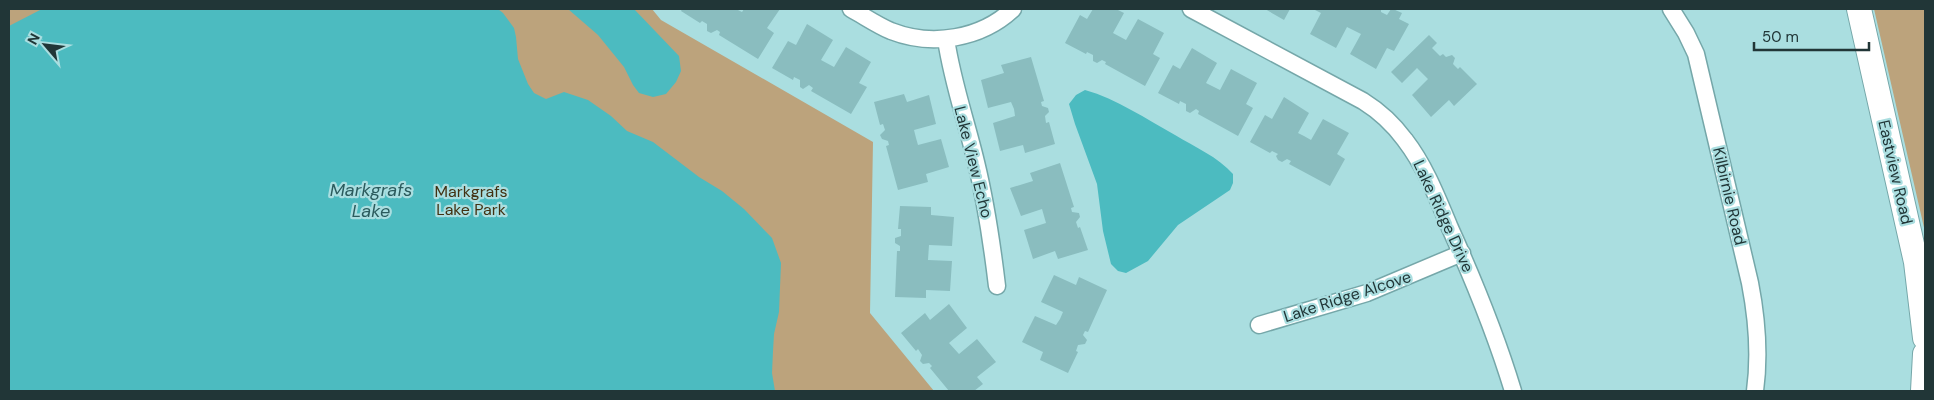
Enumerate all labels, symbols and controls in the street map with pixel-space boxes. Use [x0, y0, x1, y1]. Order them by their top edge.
north arrow [20, 20, 70, 70]
scale bar [1754, 20, 1869, 52]
text: 50 m [1762, 27, 1799, 47]
text: N [23, 30, 44, 48]
street label: Lake View Echo [949, 104, 998, 220]
street label: Eastview Road [1873, 118, 1918, 226]
street label: Kilbirnie Road [1708, 145, 1751, 247]
street label: Lake Ridge Drive [1408, 157, 1479, 276]
water label: Markgrafs Lake [330, 178, 412, 223]
park label: Markgrafs Lake Park [435, 181, 507, 220]
street label: Lake Ridge Alcove [1281, 266, 1414, 327]

